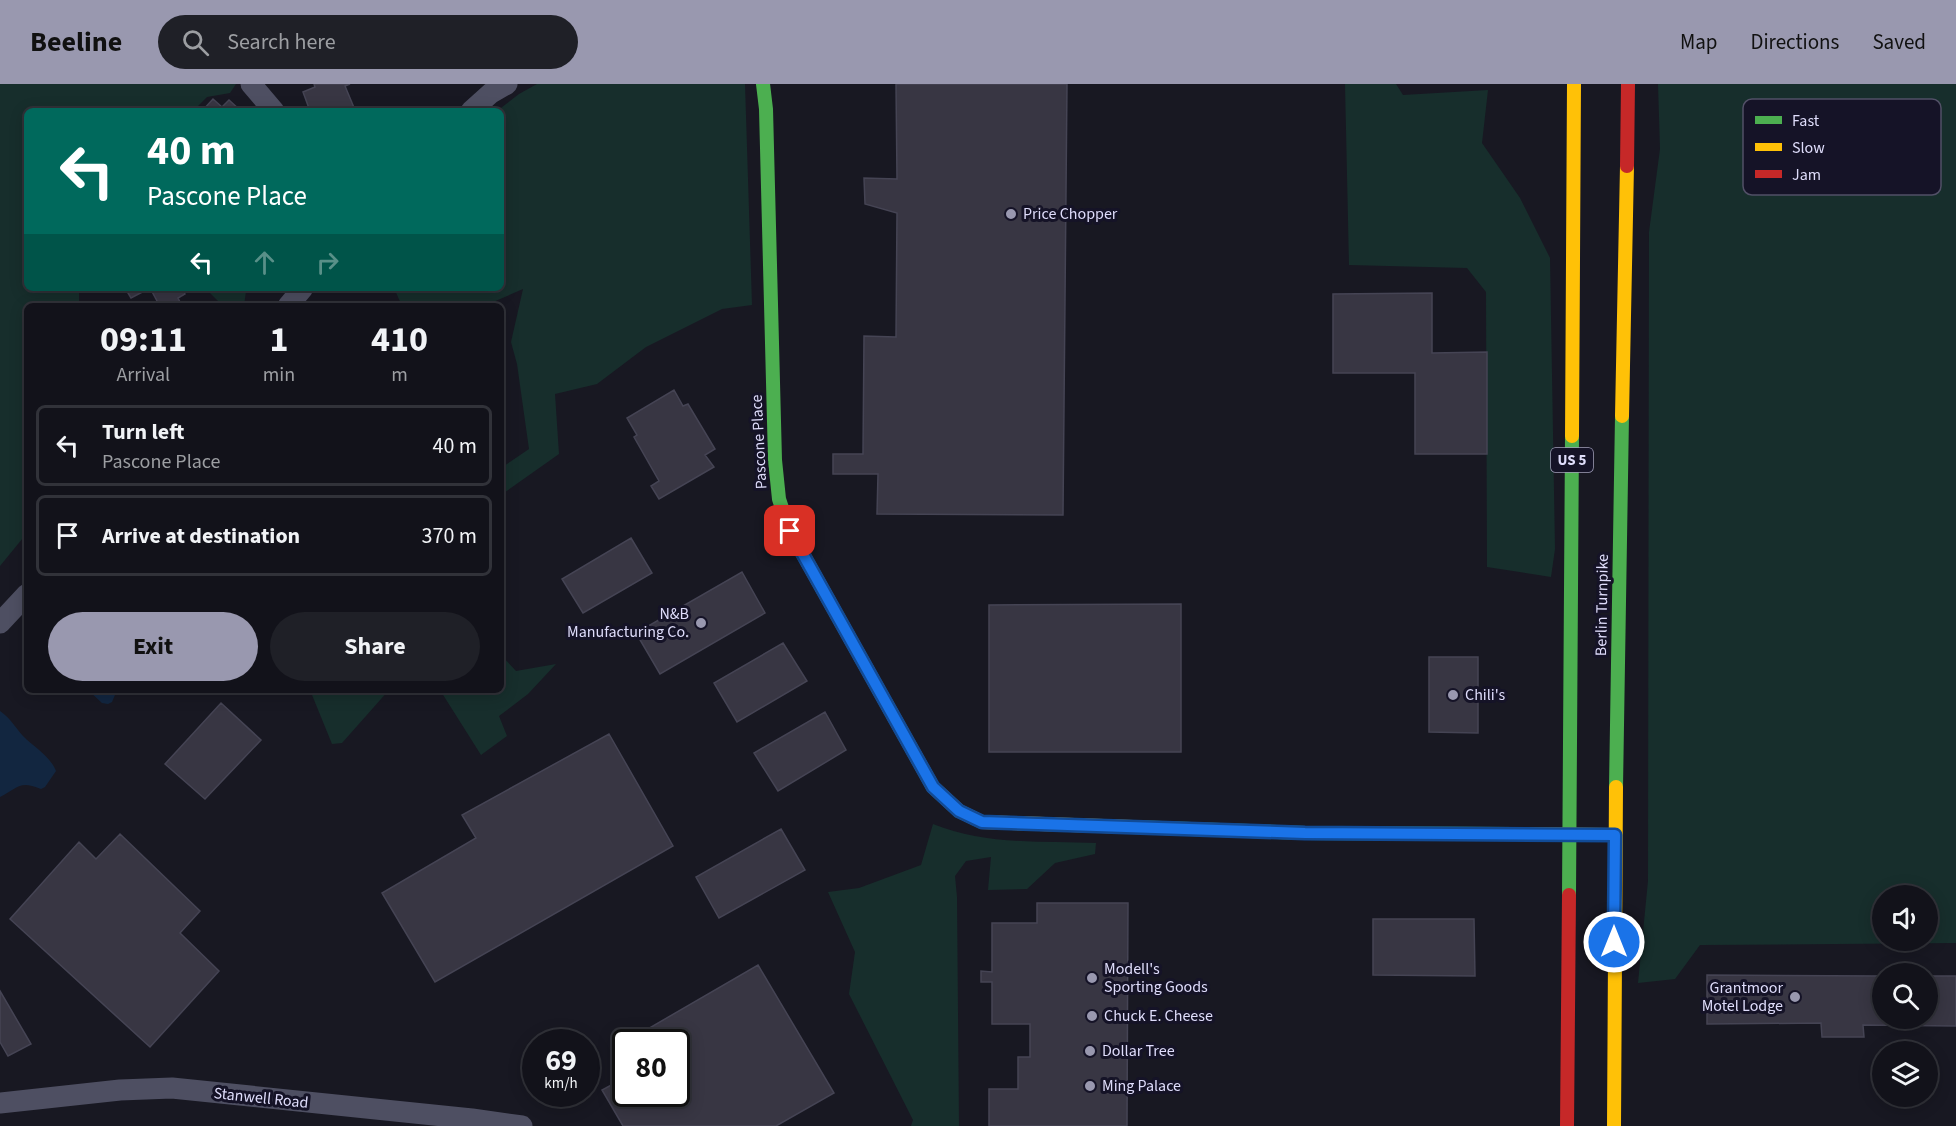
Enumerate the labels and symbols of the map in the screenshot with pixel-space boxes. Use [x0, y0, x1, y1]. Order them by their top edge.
legend [1743, 99, 1941, 195]
text: Fast [1792, 110, 1820, 132]
text: Slow [1792, 137, 1825, 159]
text: Jam [1792, 164, 1821, 186]
place label: Price Chopper [1023, 203, 1118, 225]
marker: Price Chopper [1004, 207, 1018, 221]
street label: Pascone Place [746, 394, 772, 490]
road number: US 5 [1551, 448, 1593, 472]
pin [764, 505, 815, 556]
street label: Berlin Turnpike [1590, 554, 1614, 656]
place label: N&B Manufacturing Co. [567, 603, 689, 643]
marker: N&B Manufacturing Co. [694, 616, 708, 630]
place label: Chili's [1465, 684, 1505, 706]
marker: Chili's [1446, 688, 1460, 702]
position arrow [1582, 910, 1646, 974]
place label: Modell's Sporting Goods [1104, 958, 1208, 998]
marker: Modell's Sporting Goods [1085, 971, 1099, 985]
place label: Grantmoor Motel Lodge [1702, 977, 1783, 1017]
marker: Grantmoor Motel Lodge [1788, 990, 1802, 1004]
place label: Chuck E. Cheese [1104, 1005, 1213, 1027]
marker: Chuck E. Cheese [1085, 1009, 1099, 1023]
speed limit sign: 80 [612, 1029, 690, 1107]
place label: Dollar Tree [1102, 1040, 1175, 1062]
marker: Dollar Tree [1083, 1044, 1097, 1058]
place label: Ming Palace [1102, 1075, 1181, 1097]
marker: Ming Palace [1083, 1079, 1097, 1093]
street label: Stanwell Road [213, 1082, 309, 1114]

